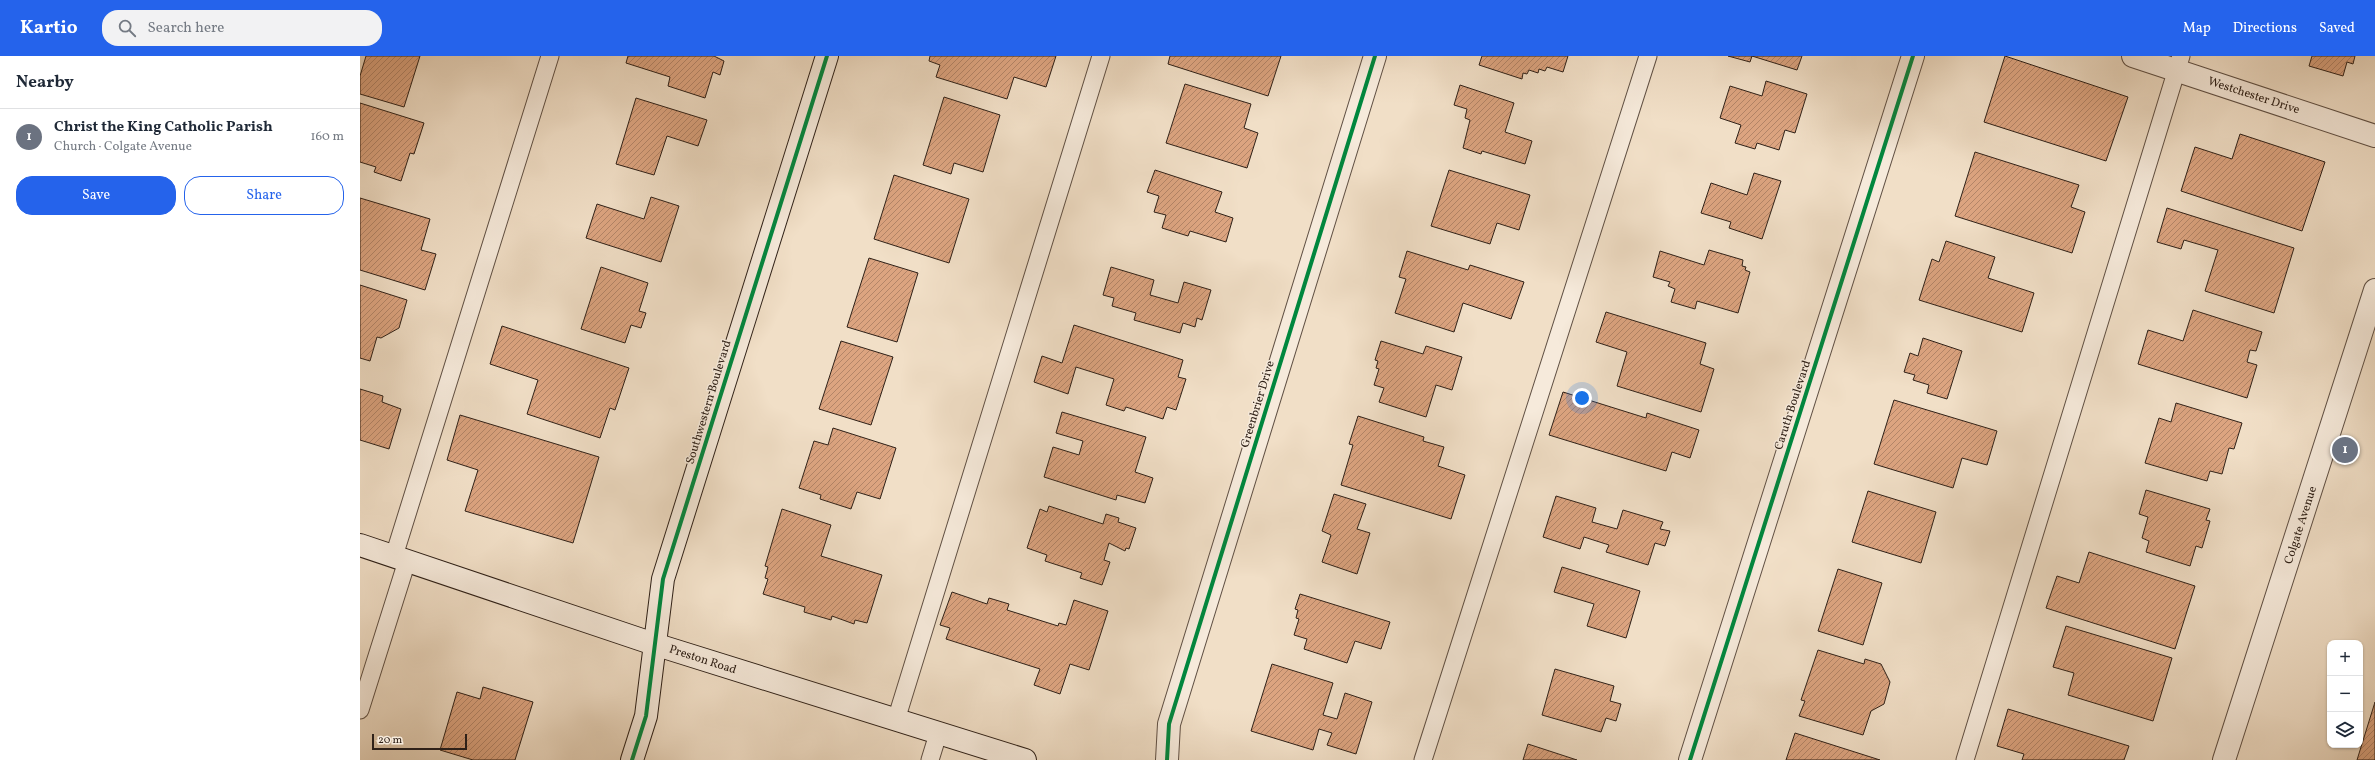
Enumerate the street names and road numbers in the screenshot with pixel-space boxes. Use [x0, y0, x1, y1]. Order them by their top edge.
street label: Westchester Drive [2206, 74, 2302, 118]
street label: Southwestern Boulevard [682, 338, 736, 466]
street label: Caruth Boulevard [1771, 358, 1815, 452]
street label: Greenbrier Drive [1237, 359, 1279, 450]
street label: Colgate Avenue [2281, 484, 2321, 566]
street label: Preston Road [667, 642, 739, 678]

